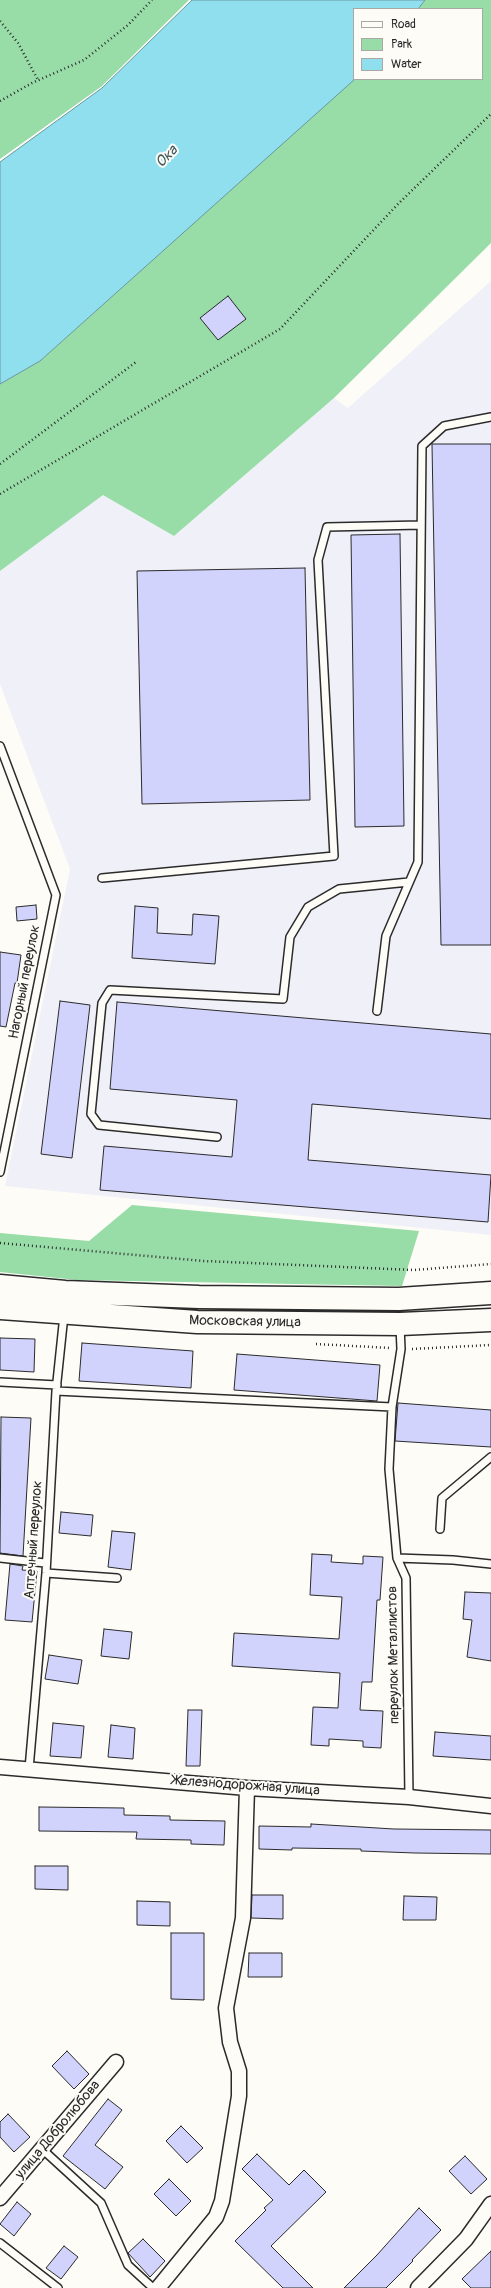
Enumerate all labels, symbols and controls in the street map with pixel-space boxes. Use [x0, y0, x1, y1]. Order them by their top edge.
legend [353, 8, 483, 80]
text: Road [391, 17, 416, 32]
text: Park [391, 37, 412, 52]
text: Water [391, 57, 422, 72]
water label: Ока [152, 142, 182, 172]
street label: Нагорный переулок [6, 924, 44, 1040]
street label: Московская улица [189, 1313, 301, 1331]
street label: Аптечный переулок [21, 1480, 47, 1600]
street label: переулок Металлистов [384, 1586, 404, 1724]
street label: Железнодорожная улица [172, 1772, 320, 1800]
street label: улица Добролюбова [12, 2077, 104, 2183]

